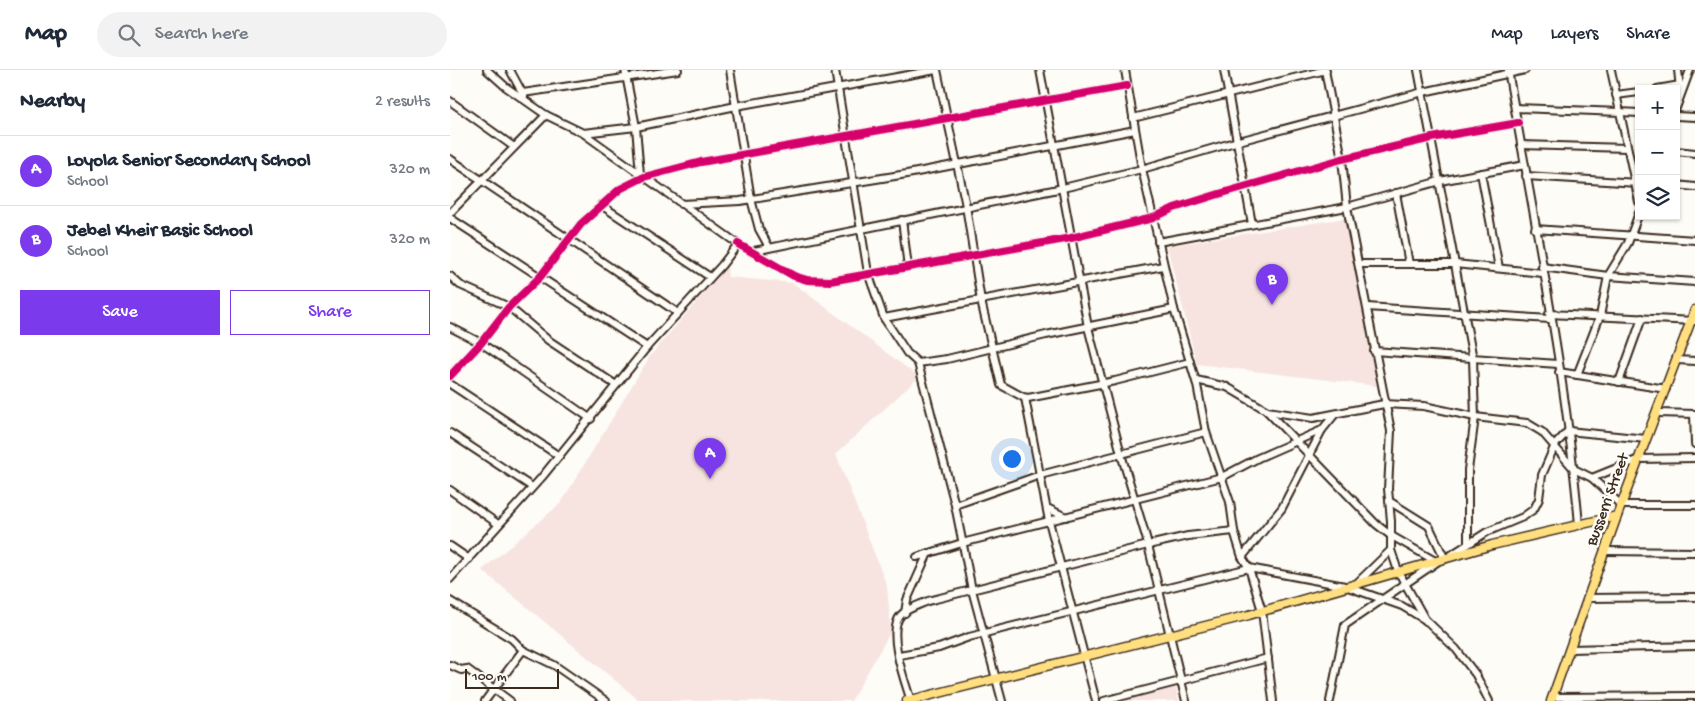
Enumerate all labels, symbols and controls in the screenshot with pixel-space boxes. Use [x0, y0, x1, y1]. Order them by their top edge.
search box [97, 12, 447, 57]
text: Map [25, 20, 67, 49]
icon: search [115, 21, 143, 49]
text: Search here [155, 23, 248, 46]
text: Map [1491, 24, 1523, 45]
text: Layers [1551, 24, 1598, 45]
text: Share [1626, 24, 1670, 45]
map controls [1635, 85, 1680, 220]
button: + [1635, 85, 1680, 130]
text: Nearby [20, 90, 85, 115]
text: 2 results [375, 93, 430, 112]
button: − [1635, 130, 1680, 175]
text: Loyola Senior Secondary School [67, 150, 311, 173]
text: A [31, 161, 41, 180]
text: 320 m [390, 161, 430, 180]
text: School [67, 173, 109, 192]
button: layers [1635, 175, 1680, 220]
text: Jebel Kheir Basic School [67, 220, 253, 243]
text: B [32, 231, 40, 250]
text: 320 m [390, 231, 430, 250]
text: School [67, 243, 109, 262]
pin: B [1256, 264, 1288, 305]
button: Save [20, 290, 220, 335]
button: Share [230, 290, 430, 335]
pin: A [694, 438, 726, 479]
your location [999, 446, 1025, 472]
street label: Busserri Street [1583, 450, 1635, 550]
scale bar [465, 666, 559, 689]
text: 100 m [472, 669, 507, 686]

